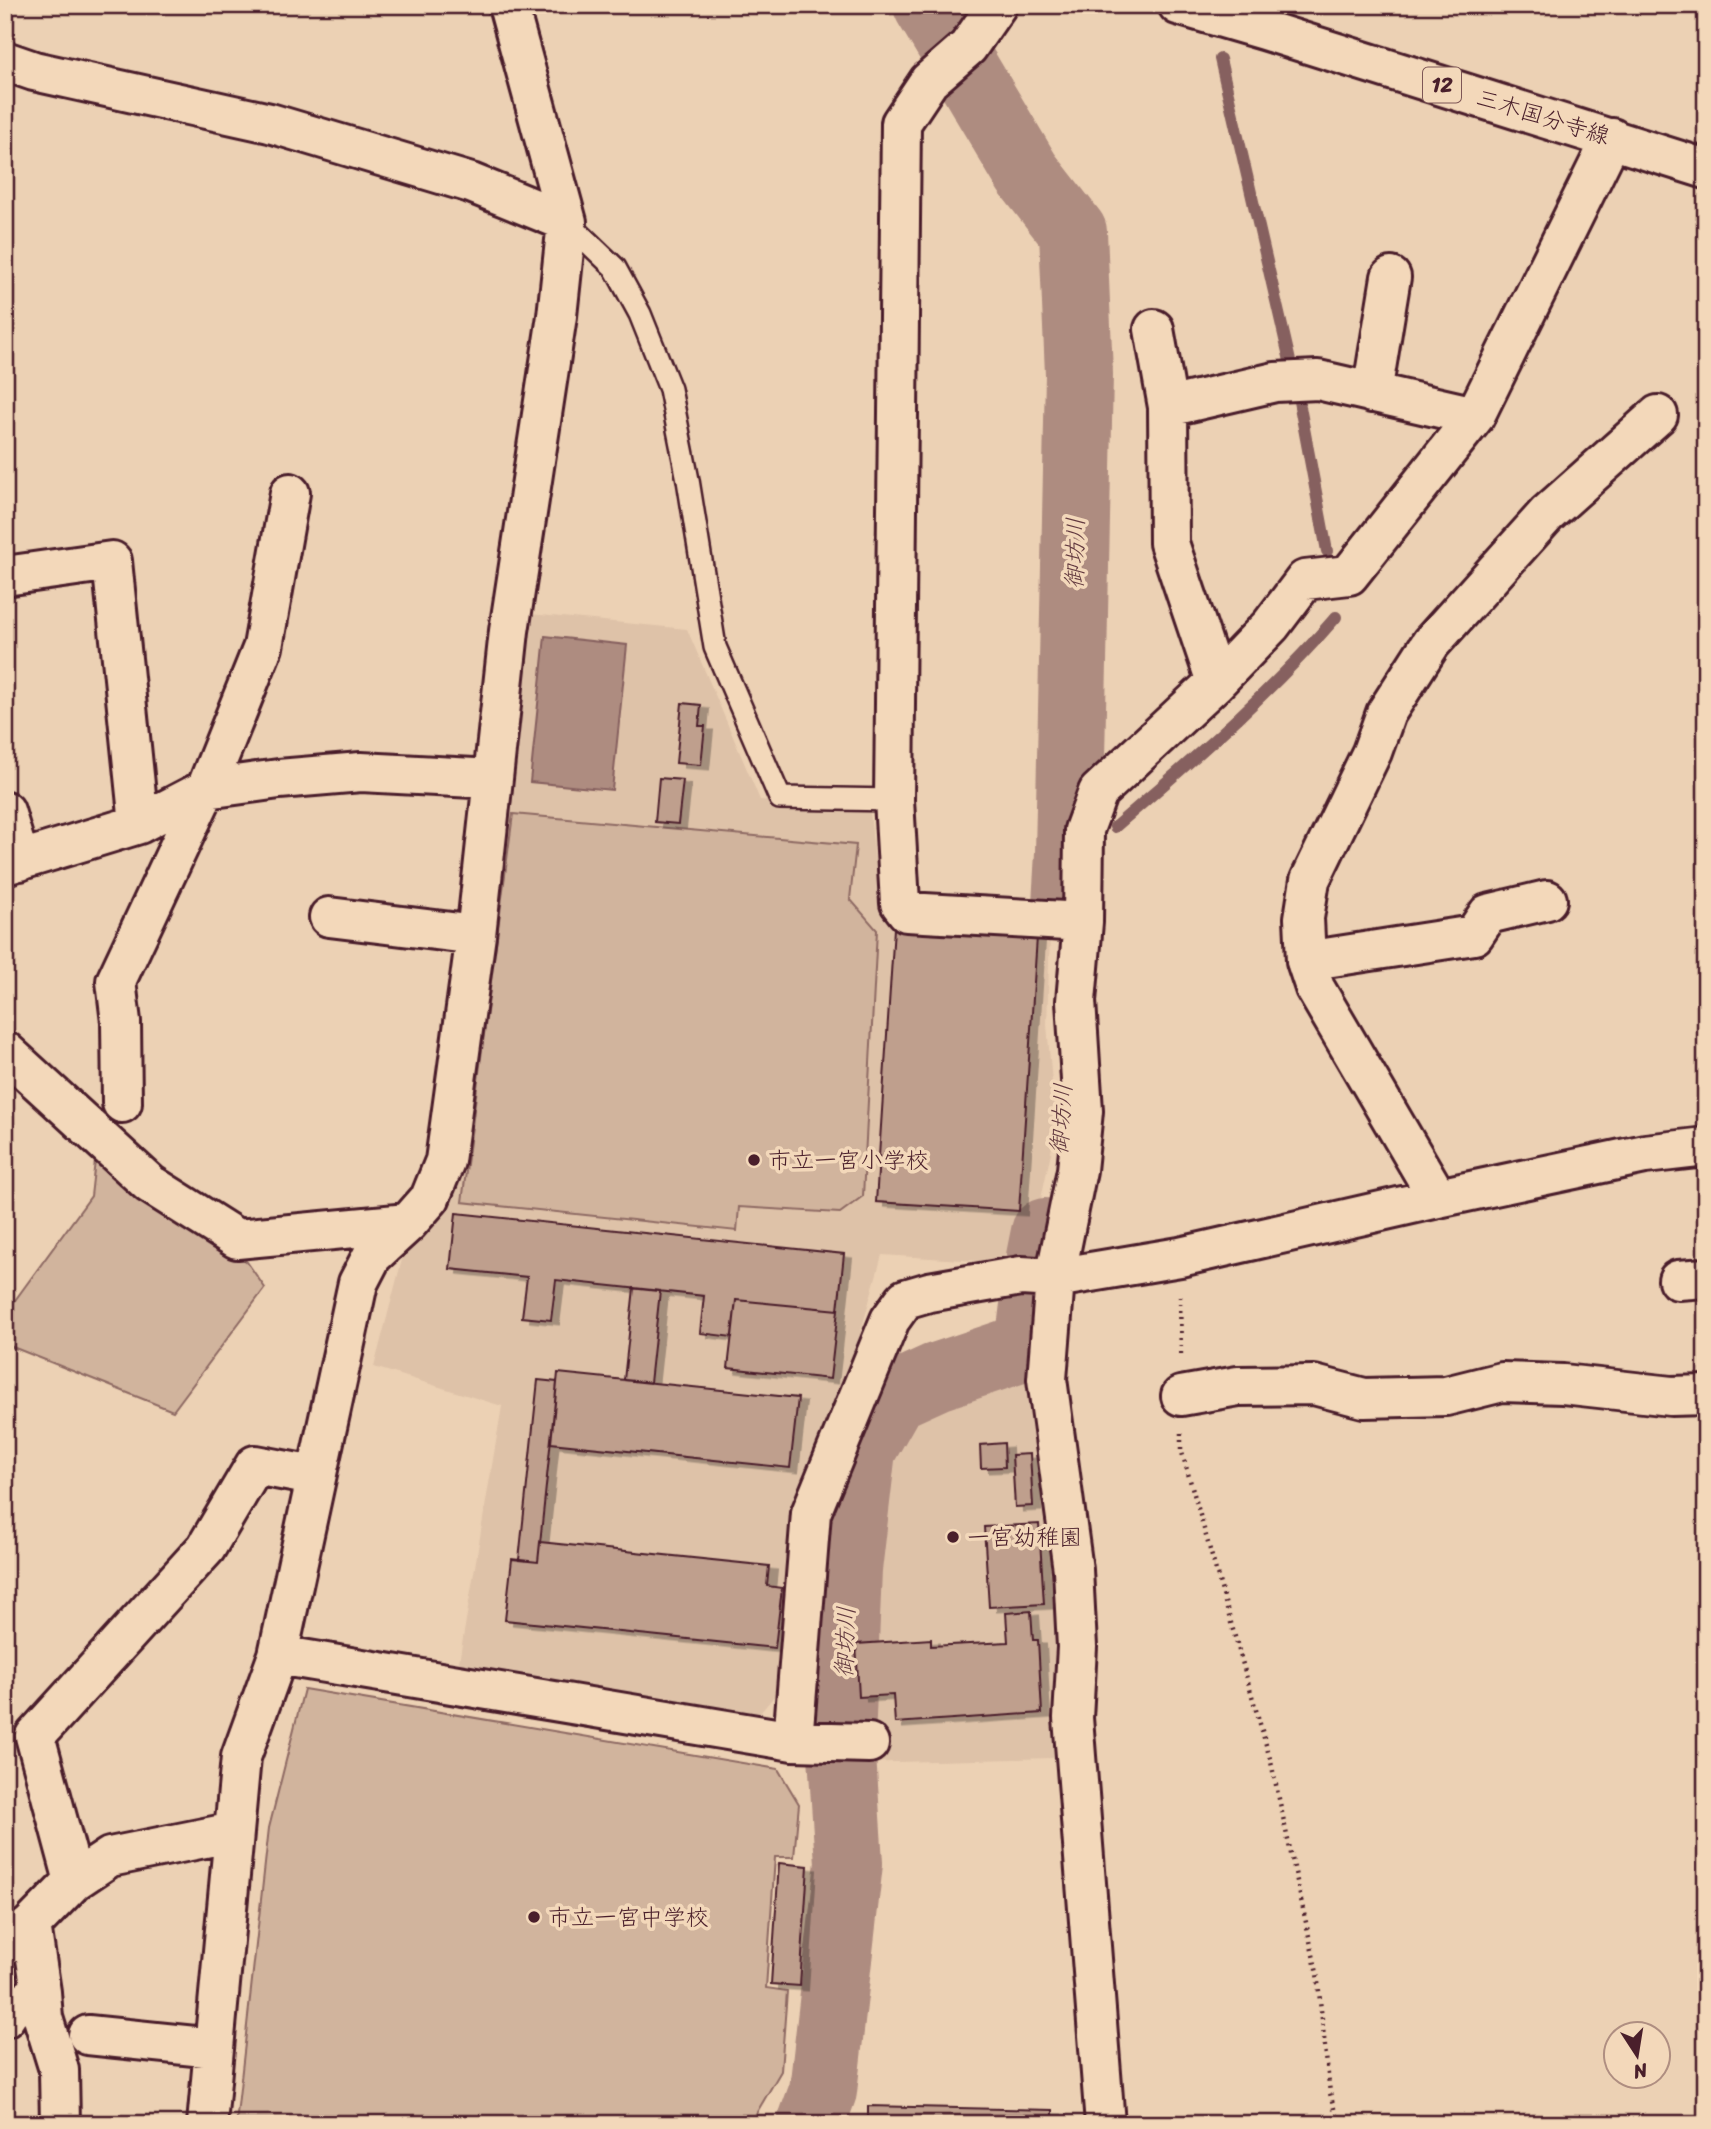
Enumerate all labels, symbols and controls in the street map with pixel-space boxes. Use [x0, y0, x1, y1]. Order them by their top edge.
road number: 12 [1423, 68, 1461, 102]
street label: 三木国分寺線 [1471, 77, 1615, 157]
water label: 御坊川 [1053, 517, 1097, 589]
water label: 御坊川 [1038, 1082, 1084, 1156]
place label: 市立一宮小学校 [768, 1140, 929, 1181]
marker: 市立一宮小学校 [746, 1152, 762, 1168]
place label: 一宮幼稚園 [967, 1517, 1082, 1558]
marker: 一宮幼稚園 [945, 1529, 961, 1545]
water label: 御坊川 [823, 1605, 867, 1679]
place label: 市立一宮中学校 [548, 1897, 709, 1938]
marker: 市立一宮中学校 [526, 1909, 542, 1925]
north arrow [1602, 2021, 1672, 2090]
text: N [1630, 2053, 1651, 2089]

